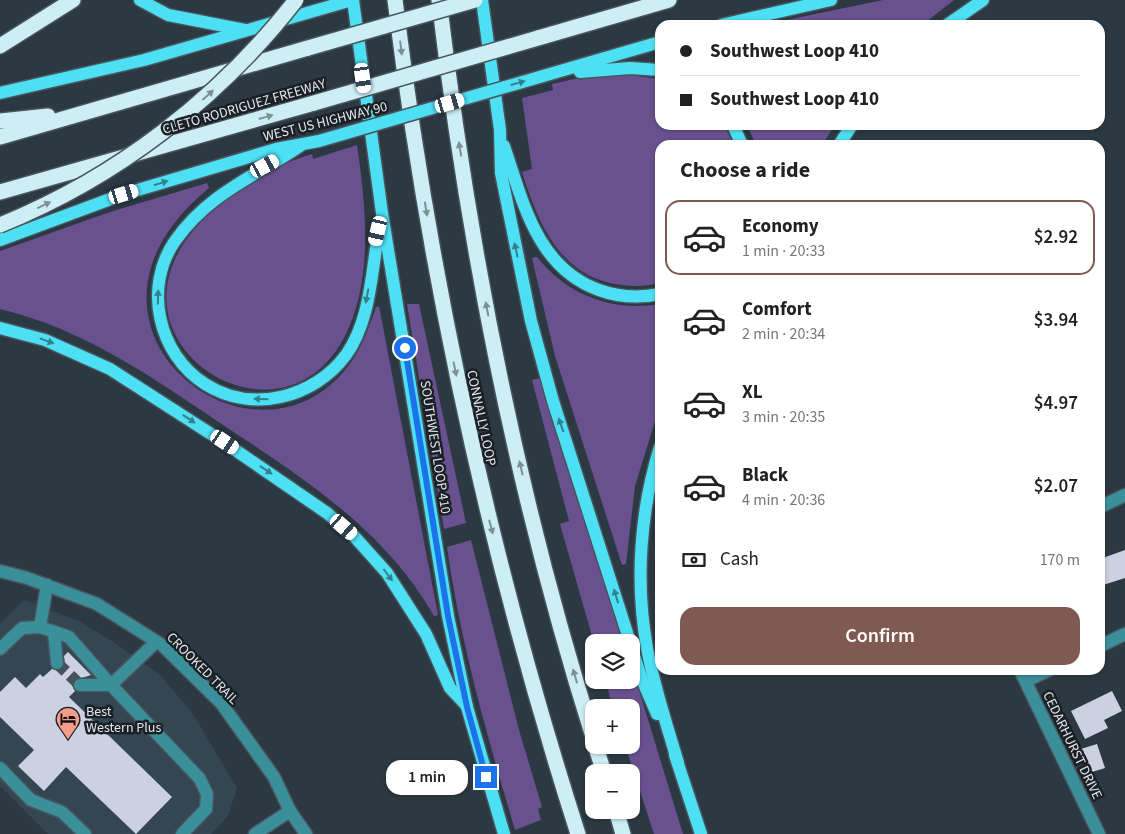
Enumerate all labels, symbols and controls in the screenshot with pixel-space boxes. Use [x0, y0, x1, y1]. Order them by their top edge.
text: Southwest Loop 410 [710, 38, 879, 65]
one-way arrow [397, 41, 405, 57]
car [353, 62, 372, 94]
street label: CLETO RODRIGUEZ FREEWAY [160, 74, 329, 140]
one-way arrow [510, 79, 525, 87]
text: Southwest Loop 410 [710, 86, 879, 113]
one-way arrow [201, 89, 213, 101]
car [433, 92, 466, 114]
street label: WEST US HIGHWAY 90 [261, 97, 390, 147]
one-way arrow [258, 112, 273, 120]
one-way arrow [455, 141, 463, 157]
car [248, 152, 281, 180]
text: Choose a ride [680, 154, 810, 186]
one-way arrow [154, 178, 169, 186]
car [107, 182, 140, 206]
one-way arrow [37, 201, 52, 209]
one-way arrow [422, 201, 430, 217]
text: Economy [742, 213, 819, 240]
car [367, 215, 388, 247]
icon: car [682, 215, 727, 260]
text: $2.92 [1034, 224, 1078, 251]
text: 1 min · 20:33 [742, 240, 825, 262]
one-way arrow [512, 243, 520, 258]
one-way arrow [154, 288, 162, 304]
one-way arrow [363, 289, 371, 305]
text: Comfort [742, 296, 812, 323]
icon: car [682, 298, 727, 343]
one-way arrow [483, 301, 491, 317]
text: $3.94 [1034, 307, 1078, 334]
text: 2 min · 20:34 [742, 323, 825, 345]
one-way arrow [40, 337, 55, 345]
route start [394, 337, 416, 359]
one-way arrow [451, 361, 459, 376]
street label: CONNALLY LOOP [461, 368, 501, 468]
street label: SOUTHWEST LOOP 410 [415, 379, 455, 515]
text: XL [742, 379, 763, 406]
icon: car [682, 381, 727, 426]
text: $4.97 [1034, 390, 1078, 417]
one-way arrow [253, 395, 269, 403]
text: 3 min · 20:35 [742, 406, 825, 428]
one-way arrow [182, 414, 196, 424]
one-way arrow [557, 417, 564, 432]
car [208, 427, 241, 457]
one-way arrow [517, 461, 525, 476]
text: Black [742, 462, 788, 489]
icon: car [682, 464, 727, 509]
one-way arrow [259, 465, 272, 475]
text: $2.07 [1034, 473, 1078, 500]
text: 4 min · 20:36 [742, 489, 825, 511]
car [327, 511, 360, 543]
one-way arrow [487, 520, 495, 535]
icon: cash [680, 546, 708, 574]
text: Cash [720, 546, 759, 573]
text: 170 m [1040, 549, 1080, 571]
one-way arrow [383, 568, 394, 581]
one-way arrow [612, 588, 619, 603]
button: Confirm [680, 607, 1080, 665]
street label: CROOKED TRAIL [162, 628, 243, 709]
map controls [585, 634, 640, 819]
button: layers [585, 634, 640, 689]
one-way arrow [571, 669, 579, 684]
street label: CEDARHURST DRIVE [1037, 688, 1107, 803]
button: + [585, 699, 640, 754]
place label: Best Western Plus [86, 702, 161, 738]
hotel icon: Best Western Plus [55, 706, 81, 740]
callout: 1 min [386, 760, 468, 794]
button: − [585, 764, 640, 819]
text: 1 min [408, 766, 446, 788]
route end [475, 766, 497, 788]

